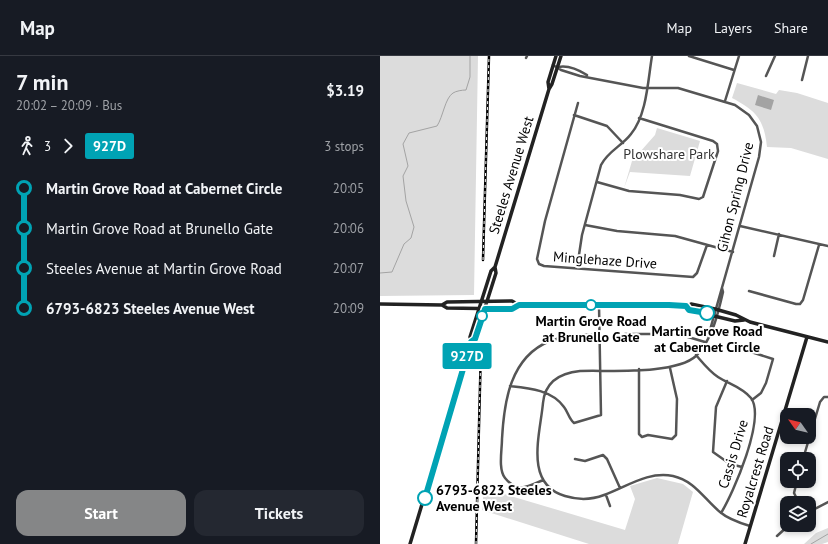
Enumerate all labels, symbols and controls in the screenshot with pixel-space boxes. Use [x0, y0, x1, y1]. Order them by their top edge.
text: Map [20, 16, 55, 40]
text: Map [666, 19, 692, 37]
text: Layers [714, 19, 752, 37]
text: Share [774, 19, 808, 37]
text: 7 min [16, 68, 68, 96]
text: $3.19 [326, 81, 364, 100]
text: 20:02 – 20:09 · Bus [16, 97, 122, 114]
street label: Steeles Avenue West [484, 114, 538, 236]
icon: walk [16, 135, 38, 157]
icon: forward [57, 135, 79, 157]
text: 927D [93, 137, 126, 155]
text: 3 [44, 138, 51, 155]
text: 3 stops [324, 138, 364, 155]
street label: Gihon Spring Drive [713, 140, 757, 254]
park label: Plowshare Park [623, 145, 715, 163]
text: Martin Grove Road at Cabernet Circle [46, 179, 282, 198]
text: 20:05 [333, 180, 364, 197]
text: Martin Grove Road at Brunello Gate [46, 219, 273, 238]
text: 20:06 [333, 220, 364, 237]
street label: Minglehaze Drive [552, 247, 658, 273]
text: Steeles Avenue at Martin Grove Road [46, 259, 282, 278]
text: 20:07 [333, 260, 364, 277]
text: 6793-6823 Steeles Avenue West [46, 299, 255, 318]
marker: Martin Grove Road at Brunello Gate [585, 299, 597, 311]
text: 20:09 [333, 300, 364, 317]
marker: Martin Grove Road at Cabernet Circle [699, 305, 715, 321]
unlabelled marker [476, 310, 488, 322]
place label: Martin Grove Road at Brunello Gate [536, 312, 646, 346]
place label: Martin Grove Road at Cabernet Circle [652, 322, 762, 356]
line badge: 927D [439, 343, 495, 369]
text: 927D [451, 347, 483, 365]
north arrow [780, 408, 816, 444]
map controls [780, 408, 816, 532]
street label: Cassis Drive [714, 417, 752, 491]
street label: Royalcrest Road [733, 424, 777, 520]
button: locate [780, 452, 816, 488]
place label: 6793-6823 Steeles Avenue West [436, 481, 552, 515]
button: Start [16, 490, 186, 536]
button: Tickets [194, 490, 364, 536]
marker: 6793-6823 Steeles Avenue West [417, 490, 433, 506]
button: layers [780, 496, 816, 532]

